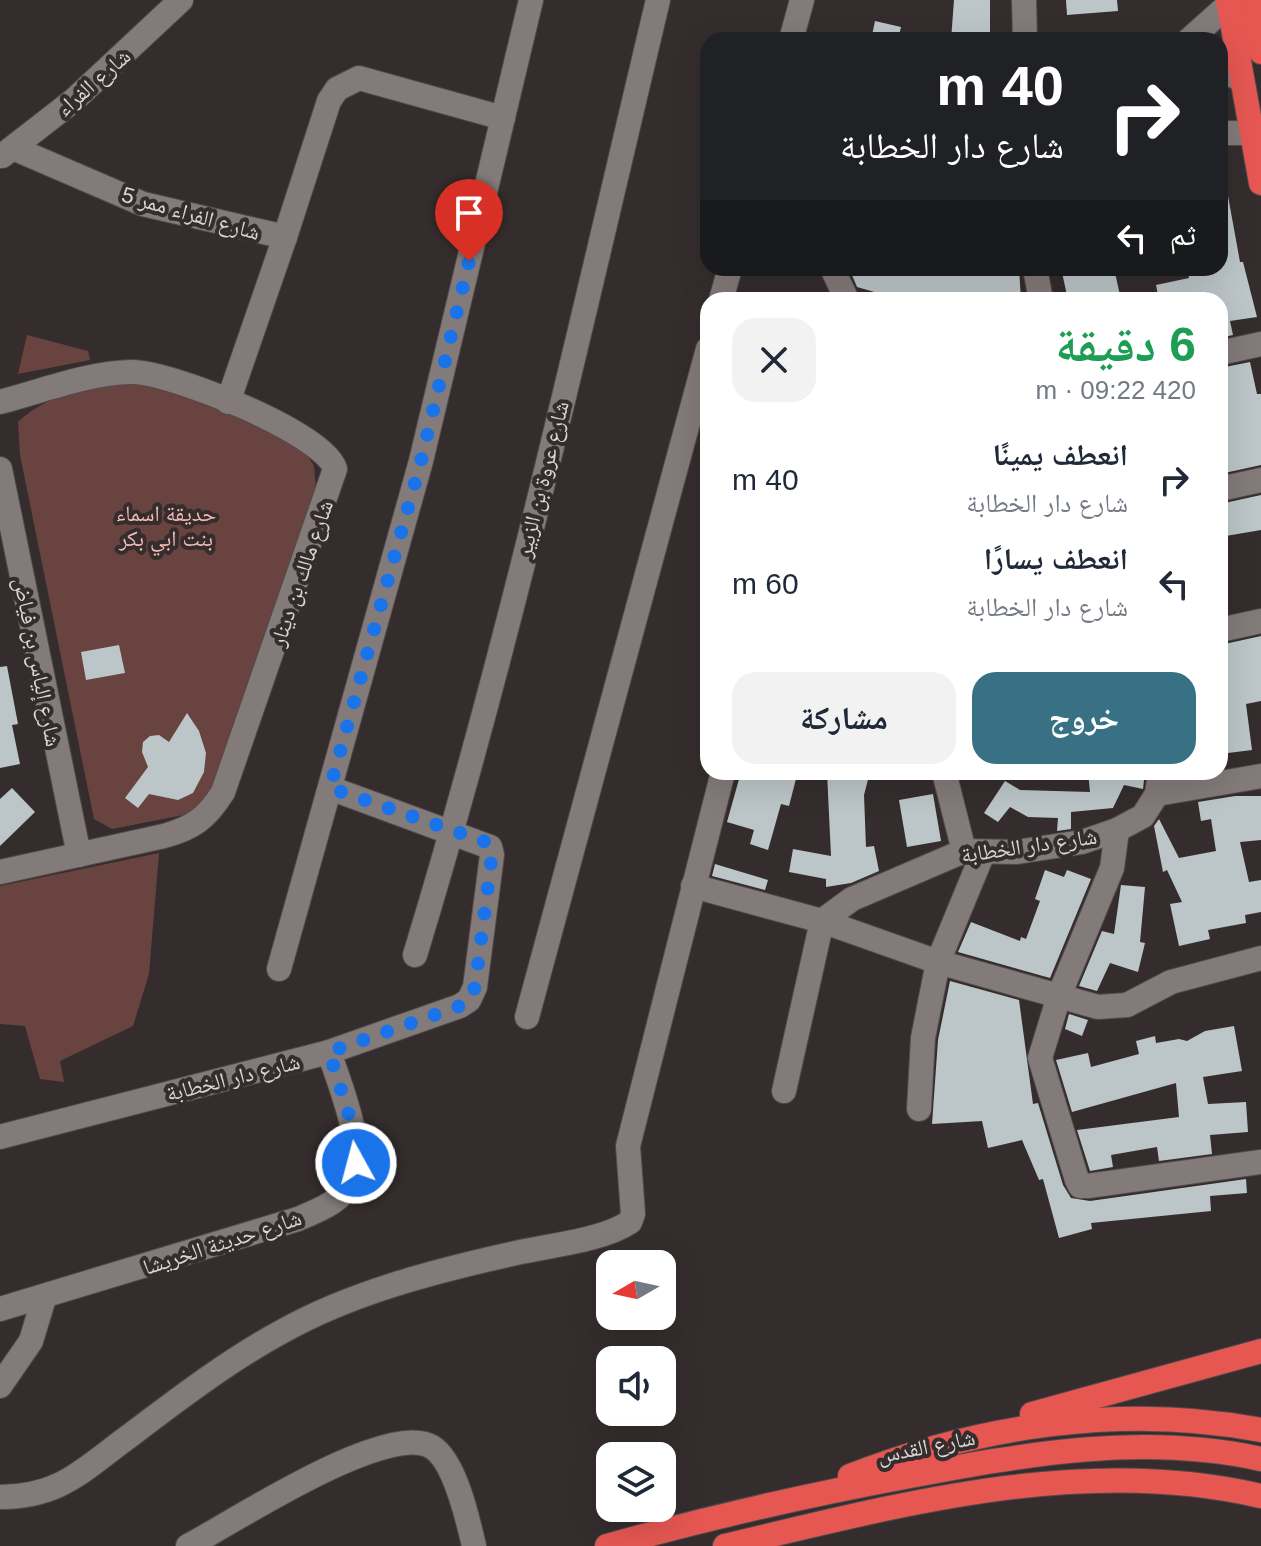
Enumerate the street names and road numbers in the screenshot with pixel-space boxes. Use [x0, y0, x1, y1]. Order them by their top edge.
street label: شارع الفراء [51, 43, 136, 122]
street label: شارع الفراء ممر 5 [119, 182, 263, 246]
street label: شارع عروة بن الزبير [511, 398, 575, 561]
street label: شارع مالك بن دينار [264, 497, 339, 651]
street label: شارع إلياس بن فياض [7, 575, 66, 749]
street label: شارع دار الخطابة [960, 824, 1099, 868]
street label: شارع دار الخطابة [164, 1049, 303, 1107]
street label: شارع حديثة الخريشا [140, 1205, 305, 1281]
street label: شارع القدس [875, 1425, 977, 1469]

